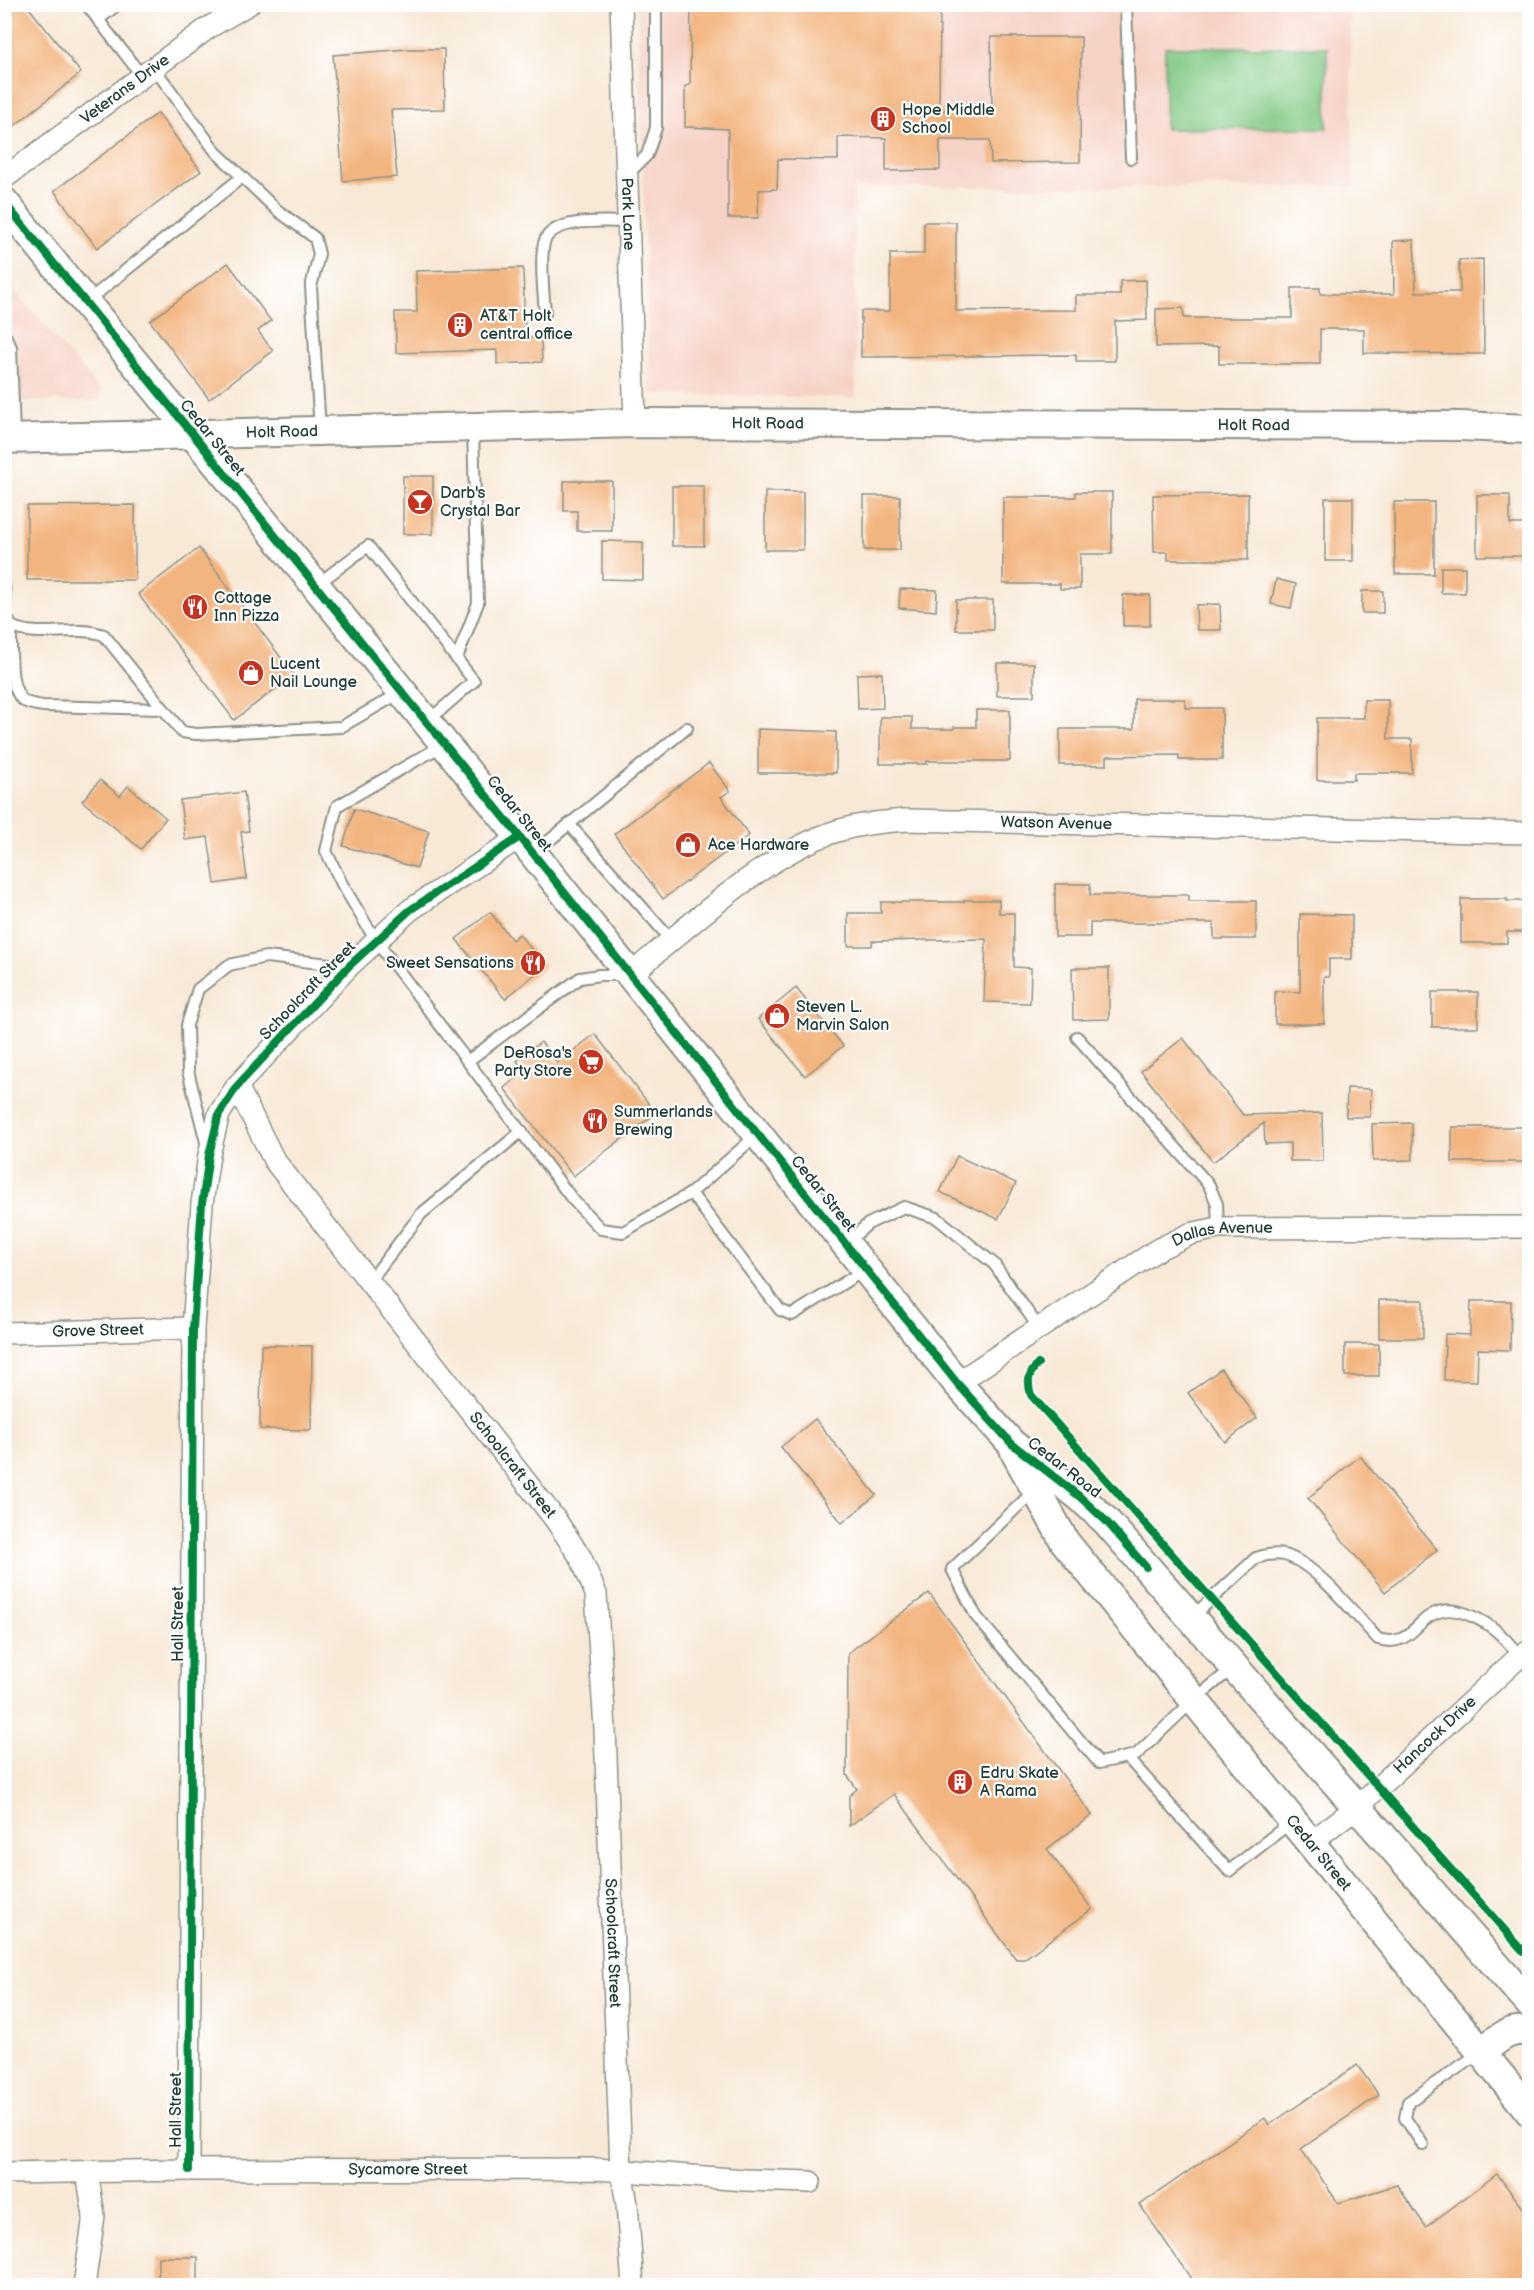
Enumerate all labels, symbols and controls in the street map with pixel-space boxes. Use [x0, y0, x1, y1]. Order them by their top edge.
street label: Veterans Drive [77, 50, 173, 128]
place label: Hope Middle School [902, 101, 995, 138]
building icon: Hope Middle School [868, 104, 898, 134]
street label: Park Lane [617, 177, 639, 251]
place label: AT&T Holt central office [480, 307, 573, 344]
building icon: AT&T Holt central office [445, 310, 475, 340]
street label: Cedar Street [175, 396, 249, 480]
street label: Holt Road [732, 414, 804, 433]
street label: Holt Road [1218, 416, 1290, 435]
street label: Holt Road [246, 422, 318, 442]
place label: Darb's Crystal Bar [440, 484, 520, 521]
bar icon: Darb's Crystal Bar [405, 487, 435, 517]
place label: Cottage Inn Pizza [214, 589, 279, 626]
restaurant icon: Cottage Inn Pizza [180, 592, 210, 622]
place label: Lucent Nail Lounge [270, 655, 358, 692]
shop icon: Lucent Nail Lounge [236, 658, 266, 688]
street label: Cedar Street [482, 772, 556, 856]
street label: Watson Avenue [1000, 812, 1113, 834]
shop icon: Ace Hardware [673, 830, 703, 860]
place label: Ace Hardware [708, 836, 810, 855]
street label: Schoolcraft Street [256, 938, 360, 1044]
restaurant icon: Sweet Sensations [518, 948, 548, 978]
place label: Sweet Sensations [386, 954, 514, 973]
place label: Steven L. Marvin Salon [796, 998, 889, 1035]
shop icon: Steven L. Marvin Salon [762, 1001, 792, 1031]
place label: DeRosa's Party Store [494, 1044, 573, 1081]
supermarket icon: DeRosa's Party Store [576, 1047, 606, 1077]
place label: Summerlands Brewing [614, 1103, 713, 1140]
restaurant icon: Summerlands Brewing [580, 1106, 610, 1136]
street label: Cedar Street [786, 1152, 860, 1236]
street label: Dallas Avenue [1169, 1218, 1273, 1251]
street label: Grove Street [52, 1320, 144, 1341]
street label: Schoolcraft Street [465, 1408, 560, 1522]
street label: Cedar Road [1024, 1433, 1104, 1503]
street label: Hall Street [169, 1586, 188, 1662]
street label: Hancock Drive [1390, 1692, 1481, 1778]
place label: Edru Skate A Rama [980, 1764, 1059, 1801]
building icon: Edru Skate A Rama [945, 1767, 975, 1797]
street label: Cedar Street [1282, 1811, 1355, 1895]
street label: Schoolcraft Street [601, 1878, 625, 2008]
street label: Hall Street [167, 2072, 186, 2148]
street label: Sycamore Street [348, 2160, 468, 2179]

